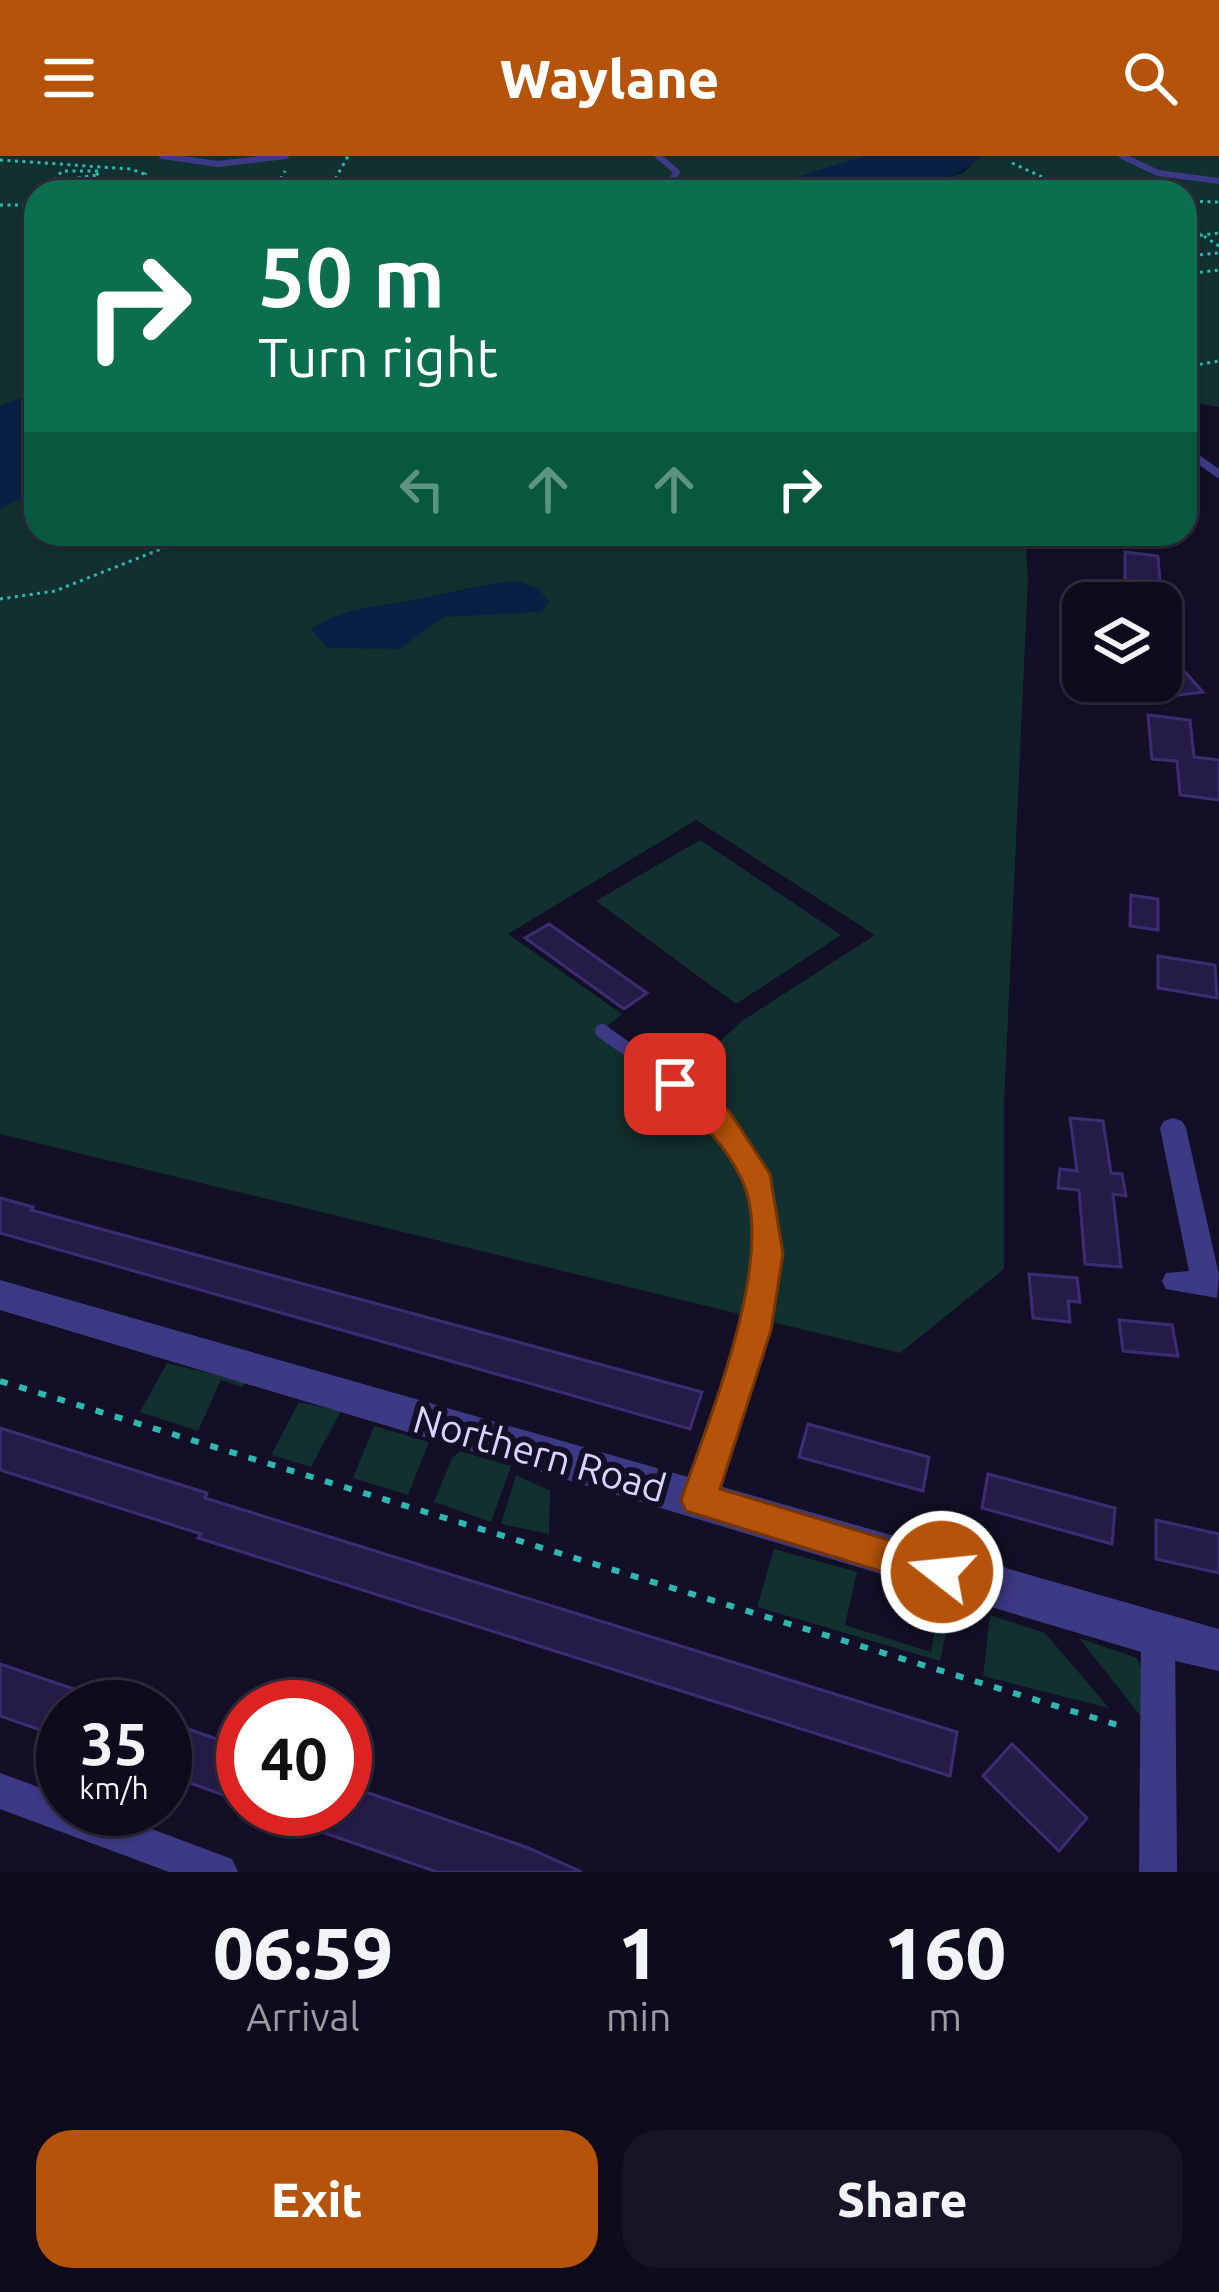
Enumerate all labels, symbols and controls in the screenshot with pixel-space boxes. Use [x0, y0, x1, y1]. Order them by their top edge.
icon: menu [36, 45, 102, 111]
icon: search [1117, 45, 1183, 111]
text: Waylane [500, 48, 719, 108]
icon: right [60, 228, 216, 384]
text: 50 m [258, 229, 445, 323]
text: Turn right [258, 327, 498, 387]
icon: left [389, 456, 455, 522]
icon: ahead [515, 456, 581, 522]
icon: ahead [641, 456, 707, 522]
icon: right [767, 456, 833, 522]
map controls [1062, 582, 1182, 702]
button: layers [1062, 582, 1182, 702]
pin [624, 1033, 726, 1135]
icon: arrive [642, 1051, 708, 1117]
street label: Northern Road [409, 1396, 671, 1510]
position arrow [879, 1509, 1005, 1635]
speed limit sign: 40 [216, 1680, 372, 1836]
text: 35 [80, 1709, 148, 1776]
text: km/h [79, 1771, 149, 1805]
text: 06:59 [213, 1912, 393, 1993]
text: 1 [618, 1912, 659, 1993]
text: 160 [884, 1912, 1006, 1993]
text: Arrival [246, 1995, 360, 2038]
text: min [606, 1995, 671, 2038]
text: m [928, 1995, 962, 2038]
button: Exit [36, 2130, 598, 2268]
button: Share [622, 2130, 1183, 2268]

